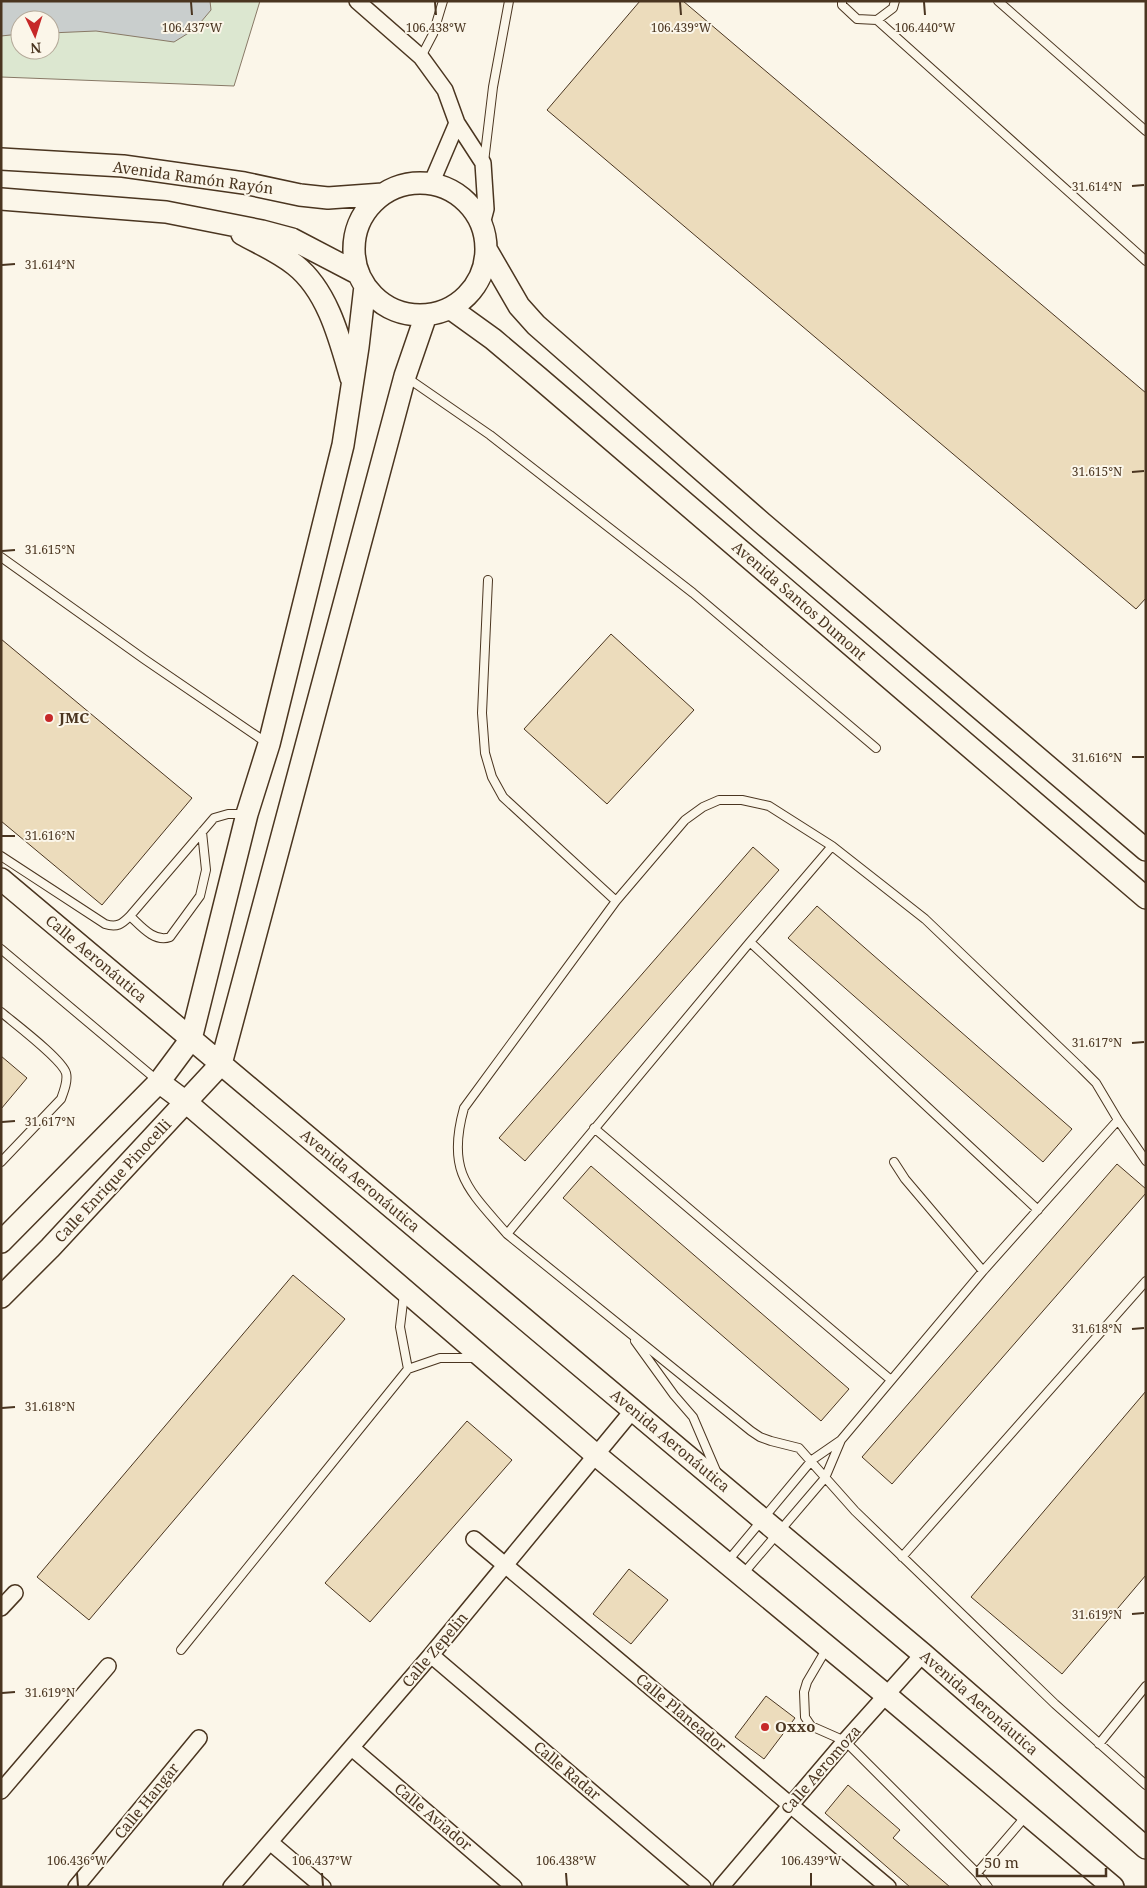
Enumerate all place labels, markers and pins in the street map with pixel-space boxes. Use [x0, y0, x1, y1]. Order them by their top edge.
place label: JMC [58, 707, 89, 727]
marker: JMC [43, 712, 55, 724]
place label: Oxxo [775, 1716, 815, 1736]
marker: Oxxo [759, 1721, 771, 1733]

